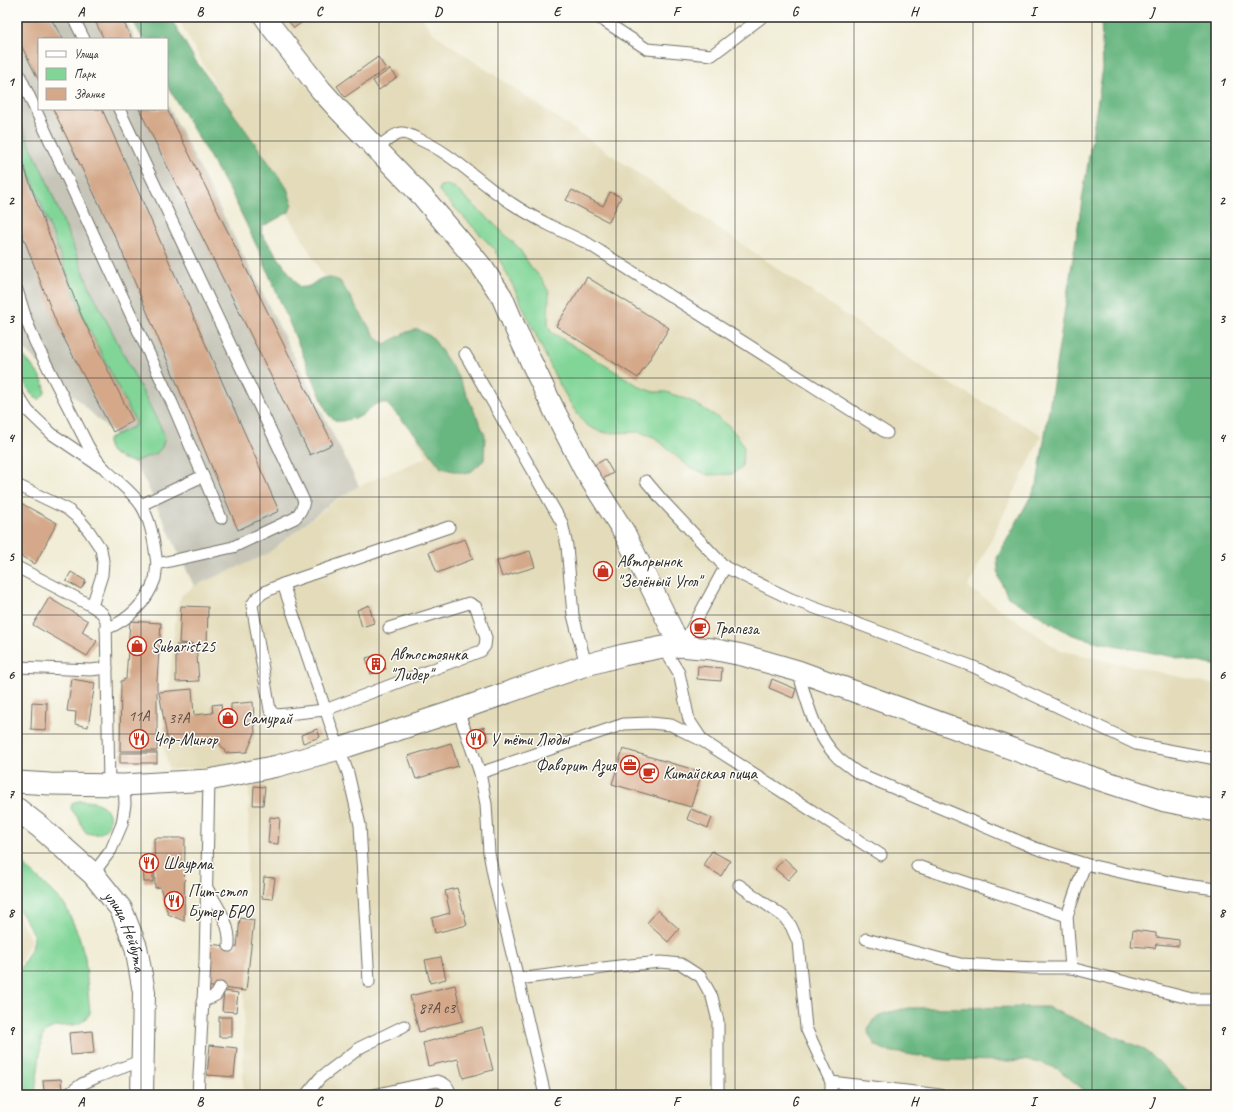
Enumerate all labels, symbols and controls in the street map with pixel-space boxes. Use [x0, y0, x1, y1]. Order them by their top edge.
text: A [78, 4, 86, 20]
text: B [197, 4, 205, 20]
text: C [316, 4, 324, 20]
text: D [434, 4, 443, 20]
text: E [554, 4, 563, 20]
text: F [673, 4, 682, 20]
text: G [792, 4, 800, 20]
text: H [910, 4, 920, 20]
text: I [1030, 4, 1039, 20]
text: J [1149, 4, 1156, 20]
legend [38, 38, 168, 110]
text: Улица [74, 46, 99, 62]
text: Парк [74, 66, 97, 82]
text: 1 [8, 74, 16, 90]
text: 1 [1219, 74, 1227, 90]
text: Здание [74, 86, 105, 102]
text: 2 [8, 193, 15, 209]
text: 2 [1219, 193, 1226, 209]
text: 3 [8, 311, 15, 327]
text: 3 [1219, 311, 1226, 327]
text: 4 [8, 430, 16, 446]
text: 4 [1219, 430, 1227, 446]
text: 5 [8, 549, 15, 565]
text: 5 [1219, 549, 1226, 565]
place label: Авторынок "Зелёный Угол" [617, 551, 705, 592]
shop icon: Авторынок "Зелёный Угол" [592, 560, 614, 582]
cafe icon: Трапеза [689, 617, 711, 639]
place label: Трапеза [714, 618, 761, 639]
shop icon: Subarist25 [126, 635, 148, 657]
place label: Subarist25 [151, 636, 217, 657]
place label: Автостоянка "Лидер" [390, 644, 469, 685]
building icon: Автостоянка "Лидер" [365, 653, 387, 675]
text: 6 [8, 667, 15, 683]
text: 6 [1219, 667, 1226, 683]
house number: 11А [128, 707, 151, 726]
shop icon: Самурай [217, 707, 239, 729]
place label: Самурай [242, 708, 293, 729]
house number: 37А [168, 709, 191, 728]
restaurant icon: Чор-Минор [128, 728, 150, 750]
restaurant icon: У тёти Люды [465, 728, 487, 750]
place label: Чор-Минор [153, 729, 219, 750]
place label: У тёти Люды [490, 729, 571, 750]
office icon: Фаворит Азия [619, 754, 641, 776]
place label: Фаворит Азия [535, 755, 618, 777]
cafe icon: Китайская пища [638, 762, 660, 784]
place label: Китайская пища [663, 763, 758, 784]
text: 7 [8, 786, 15, 802]
text: 7 [1219, 786, 1226, 802]
restaurant icon: Шаурма [138, 852, 160, 874]
place label: Шаурма [163, 853, 215, 874]
place label: Пит-стоп Бутер БРО [188, 881, 255, 922]
street label: улица Нейбута [99, 885, 151, 974]
restaurant icon: Пит-стоп Бутер БРО [163, 890, 185, 912]
text: 8 [8, 905, 16, 921]
text: 8 [1219, 905, 1227, 921]
house number: 87А с3 [419, 999, 457, 1018]
text: 9 [8, 1023, 15, 1039]
text: 9 [1219, 1023, 1226, 1039]
text: A [78, 1094, 86, 1110]
text: B [197, 1094, 205, 1110]
text: C [316, 1094, 324, 1110]
text: D [434, 1094, 443, 1110]
text: E [554, 1094, 563, 1110]
text: F [673, 1094, 682, 1110]
text: G [792, 1094, 800, 1110]
text: H [910, 1094, 920, 1110]
text: I [1030, 1094, 1039, 1110]
text: J [1149, 1094, 1156, 1110]

